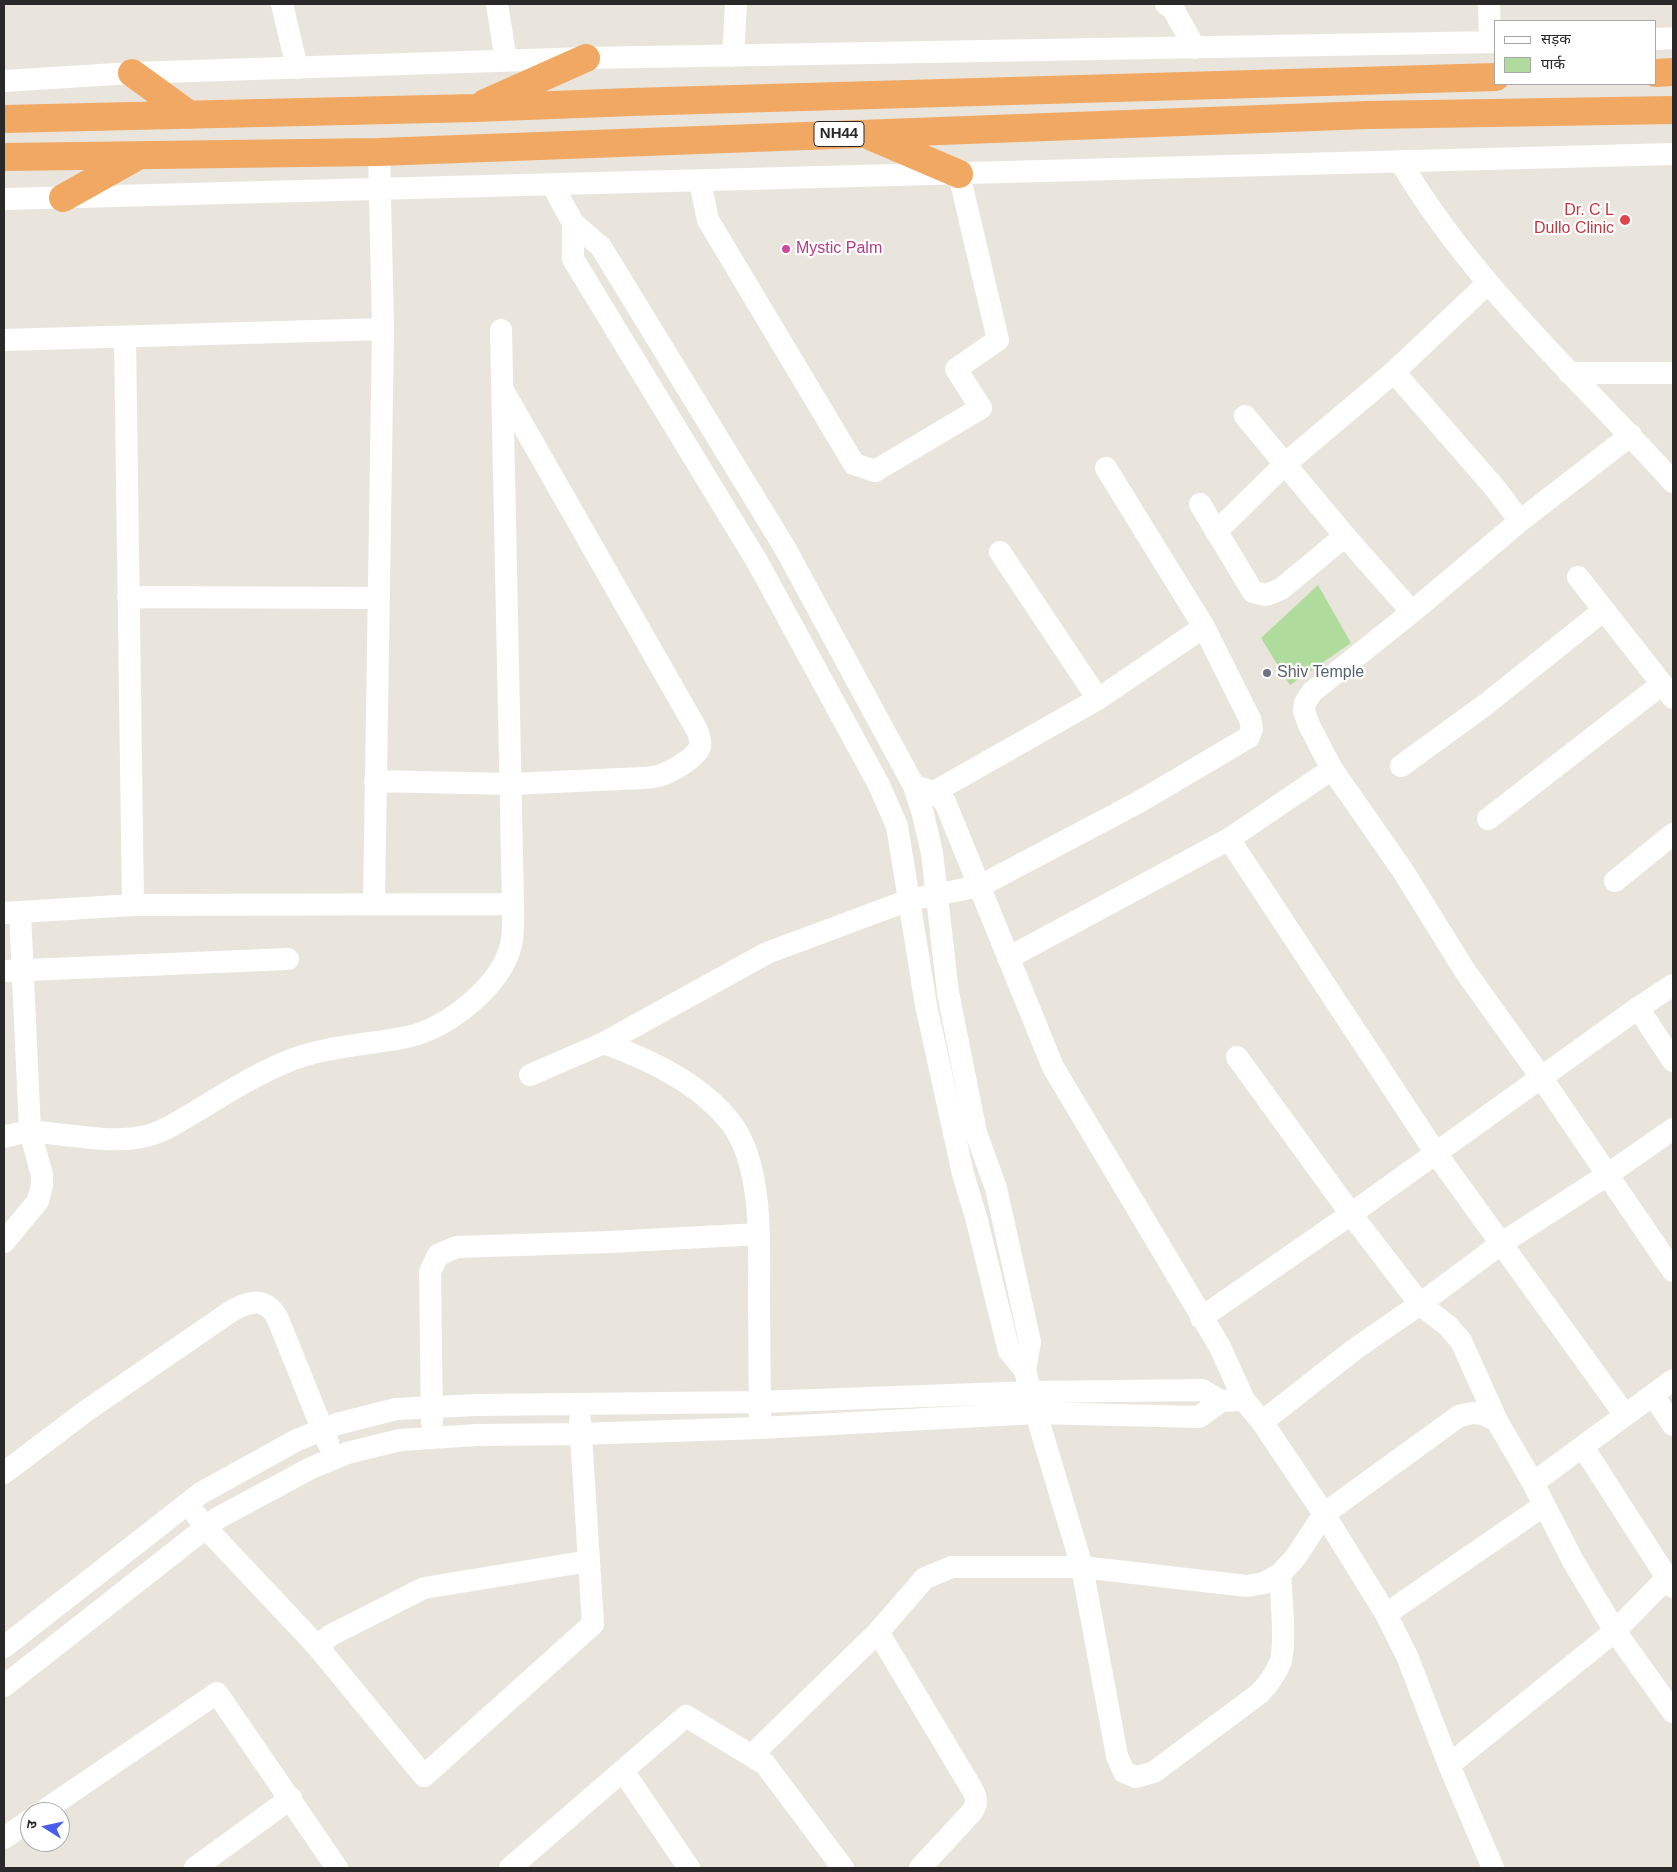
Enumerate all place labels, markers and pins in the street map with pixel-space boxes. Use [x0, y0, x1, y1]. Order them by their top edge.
place label: Dr. C L Dullo Clinic [1534, 201, 1614, 239]
marker: Dr. C L Dullo Clinic [1618, 213, 1632, 227]
place label: Mystic Palm [796, 239, 882, 259]
marker: Mystic Palm [780, 243, 792, 255]
place label: Shiv Temple [1277, 663, 1364, 683]
marker: Shiv Temple [1261, 667, 1273, 679]

